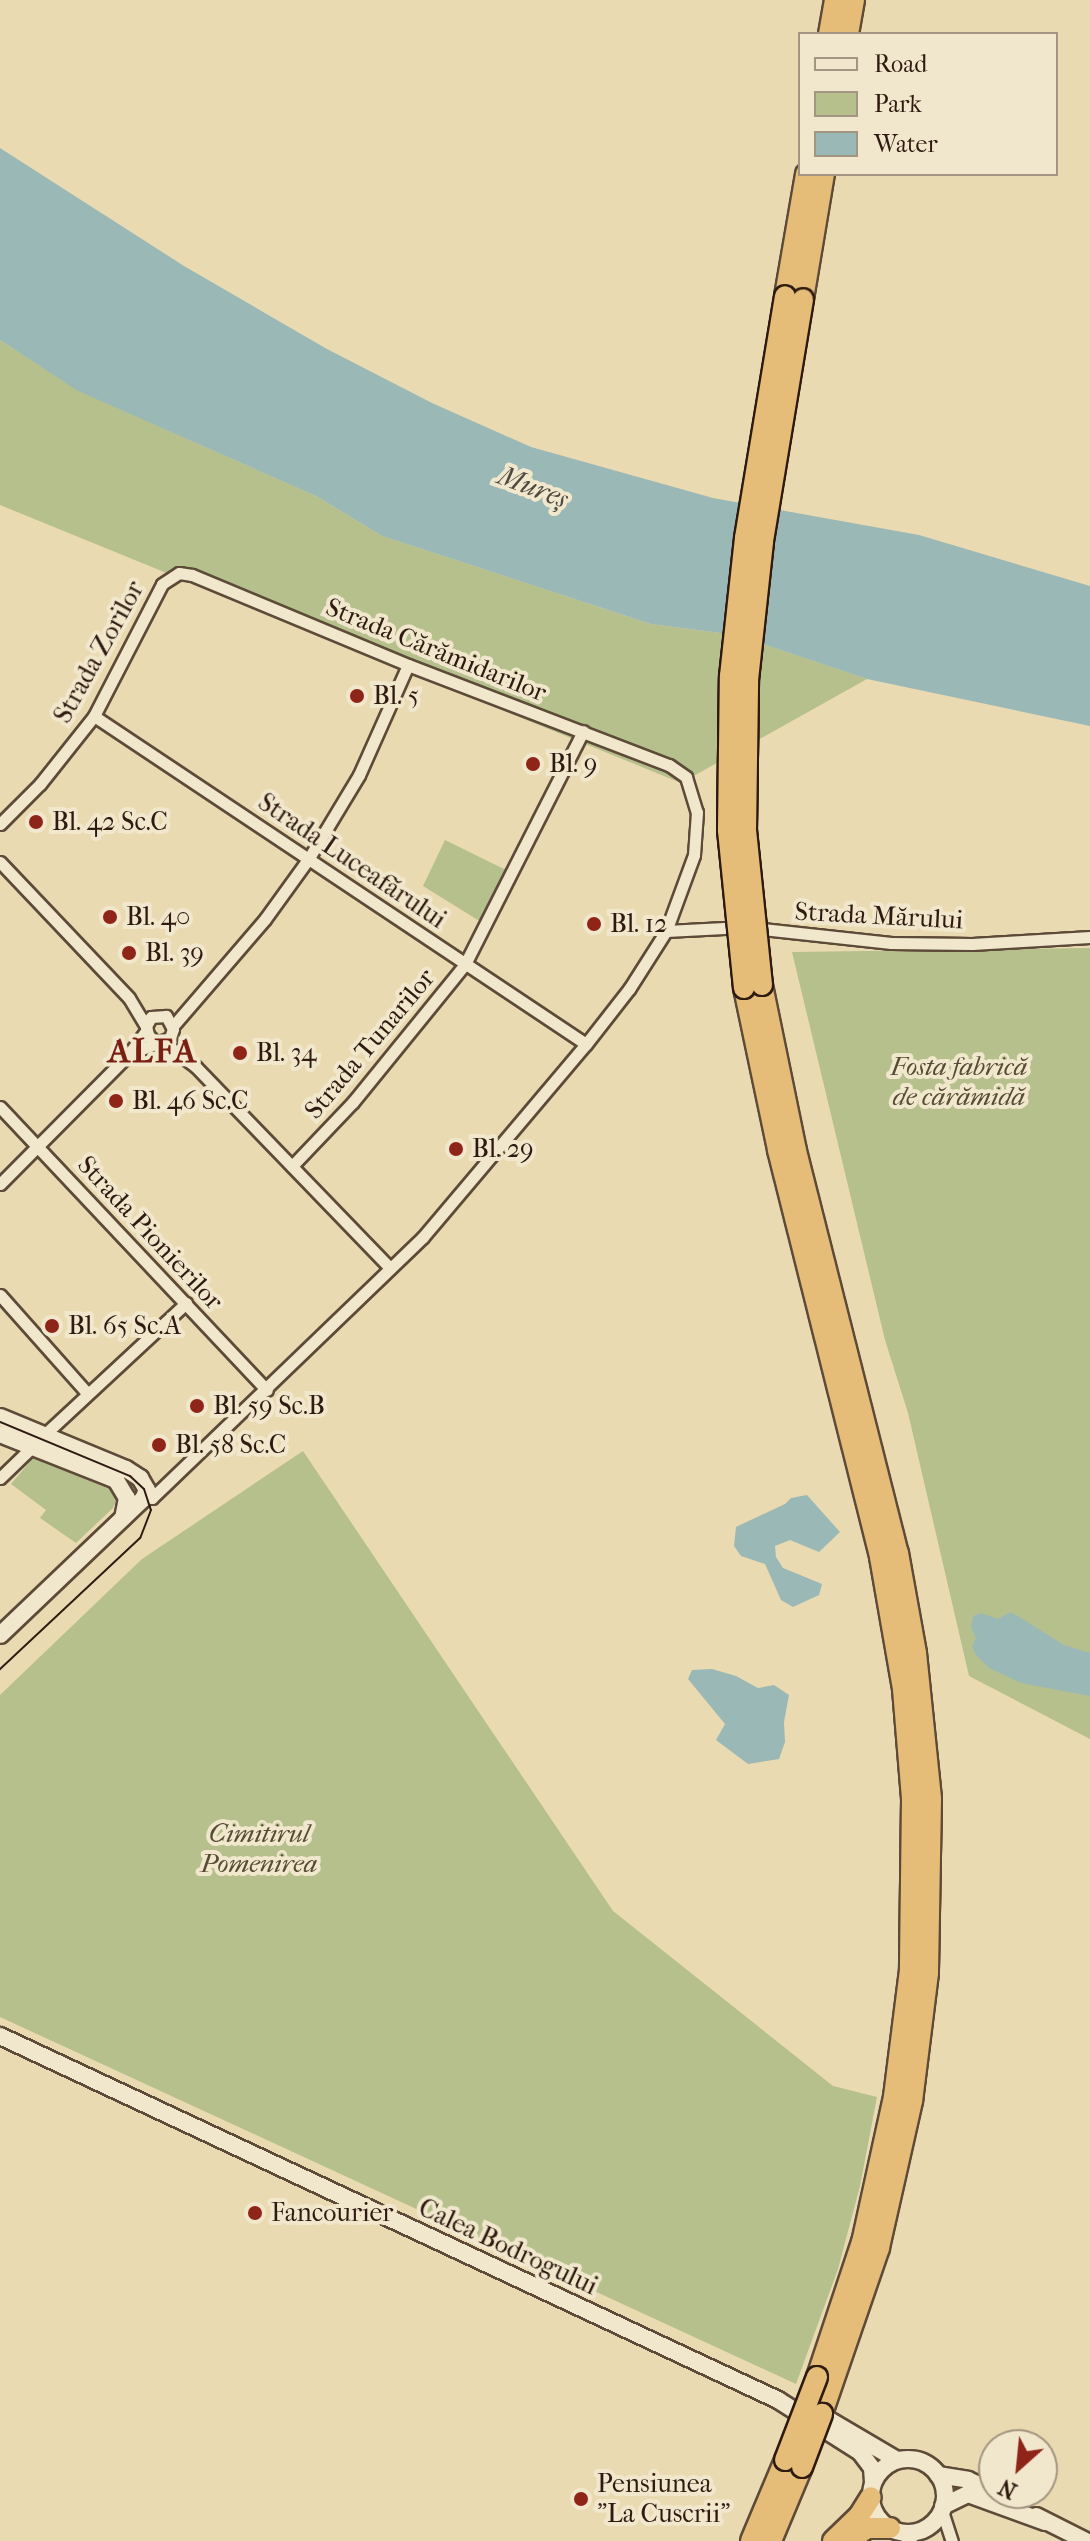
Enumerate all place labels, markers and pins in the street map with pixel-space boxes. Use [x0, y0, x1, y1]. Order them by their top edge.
place label: Bl. 5 [373, 680, 419, 712]
marker: Bl. 5 [348, 687, 366, 705]
place label: Bl. 9 [549, 748, 597, 780]
marker: Bl. 9 [524, 755, 542, 773]
place label: Bl. 42 Sc.C [52, 806, 168, 838]
marker: Bl. 42 Sc.C [27, 813, 45, 831]
place label: Bl. 40 [126, 901, 190, 933]
marker: Bl. 40 [101, 908, 119, 926]
place label: Bl. 12 [610, 908, 667, 940]
marker: Bl. 12 [585, 915, 603, 933]
place label: Bl. 39 [145, 937, 204, 969]
marker: Bl. 39 [120, 944, 138, 962]
place label: Bl. 34 [256, 1037, 317, 1069]
marker: Bl. 34 [231, 1044, 249, 1062]
place label: Bl. 46 Sc.C [132, 1085, 248, 1117]
marker: Bl. 46 Sc.C [107, 1092, 125, 1110]
place label: Bl. 29 [472, 1133, 534, 1165]
marker: Bl. 29 [447, 1140, 465, 1158]
place label: Bl. 65 Sc.A [68, 1310, 181, 1342]
marker: Bl. 65 Sc.A [43, 1317, 61, 1335]
place label: Bl. 59 Sc.B [213, 1390, 325, 1422]
marker: Bl. 59 Sc.B [188, 1397, 206, 1415]
place label: Bl. 58 Sc.C [175, 1429, 286, 1461]
marker: Bl. 58 Sc.C [150, 1436, 168, 1454]
place label: Fancourier [271, 2197, 393, 2229]
marker: Fancourier [246, 2204, 264, 2222]
place label: Pensiunea "La Cuscrii" [597, 2468, 730, 2530]
marker: Pensiunea "La Cuscrii" [572, 2490, 590, 2508]

